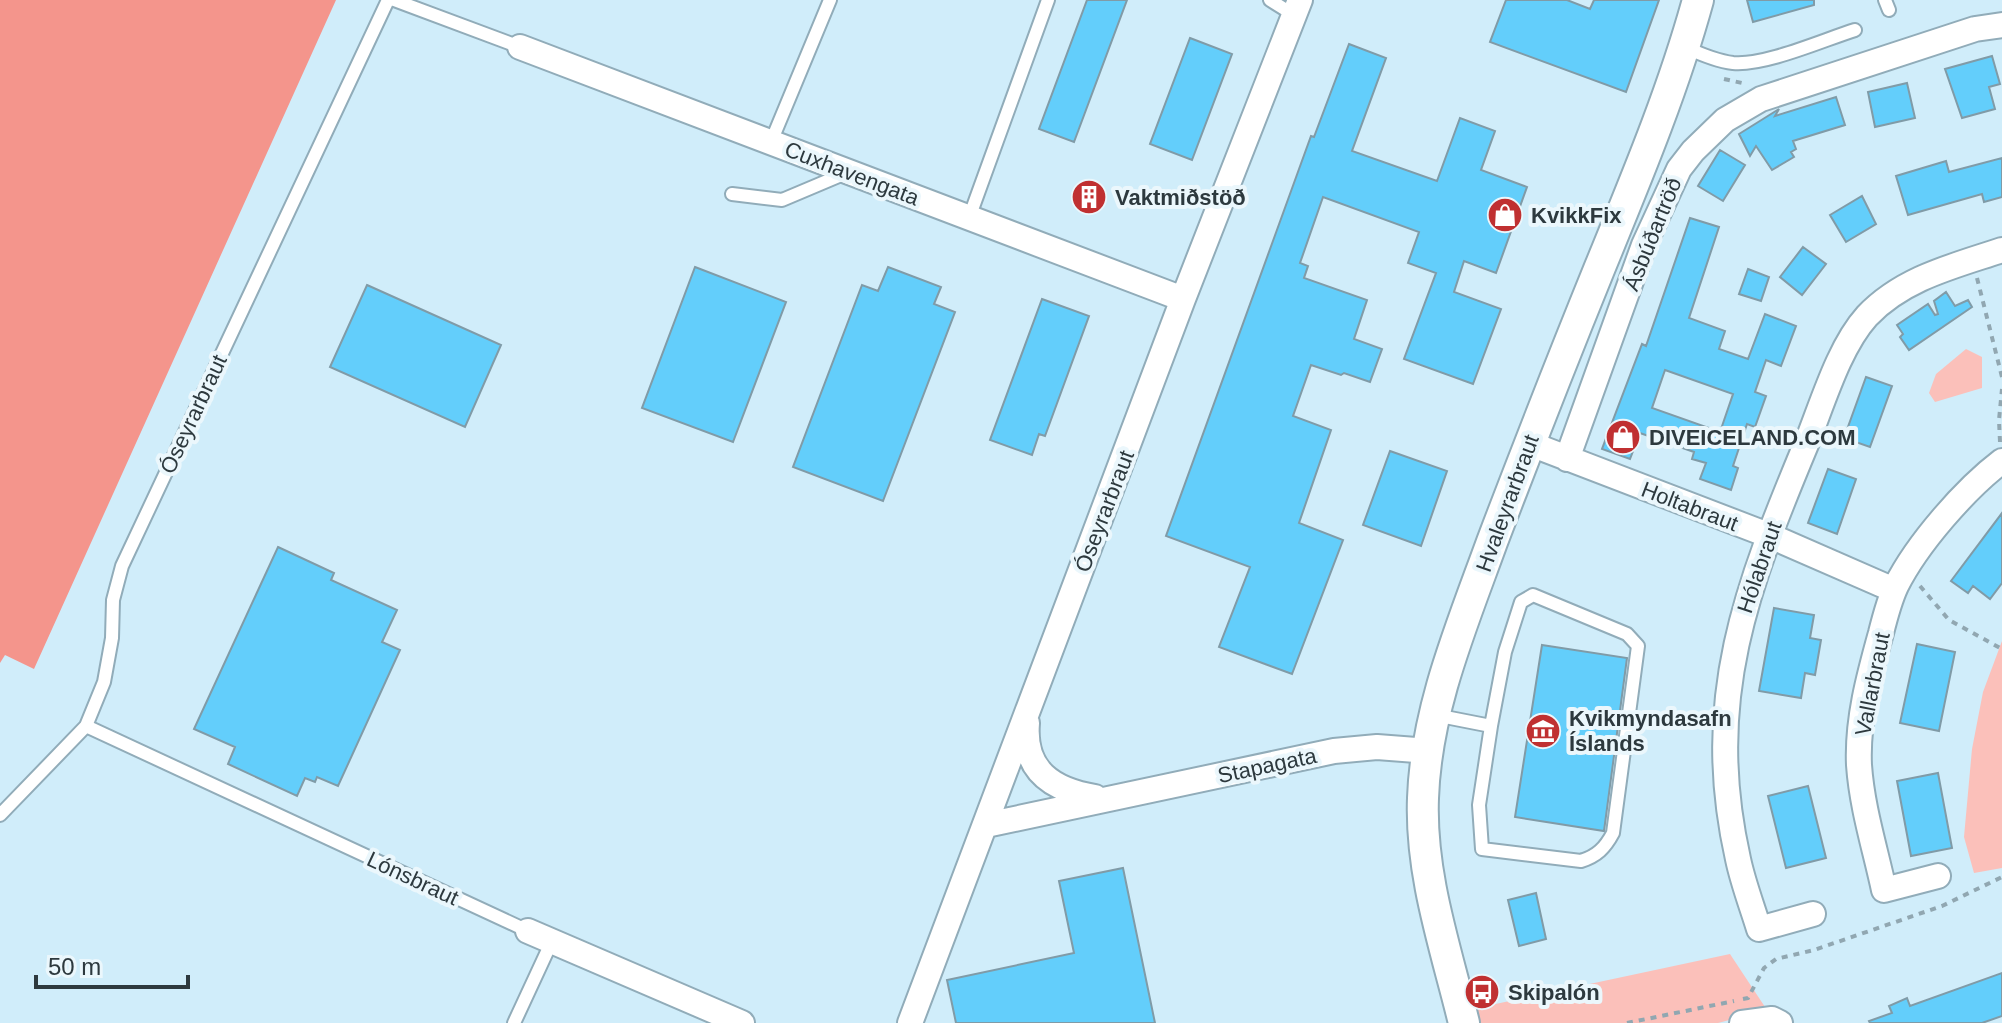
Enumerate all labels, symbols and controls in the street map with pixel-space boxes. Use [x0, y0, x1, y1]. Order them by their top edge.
street label: Cuxhavengata [781, 136, 923, 211]
street label: Ásbúðartröð [1618, 174, 1687, 294]
building icon: Vaktmiðstöð [1070, 178, 1108, 216]
place label: Vaktmiðstöð [1115, 185, 1246, 210]
shop icon: KvikkFix [1486, 196, 1524, 234]
place label: KvikkFix [1531, 203, 1622, 228]
street label: Óseyrarbraut [155, 351, 232, 478]
shop icon: DIVEICELAND.COM [1604, 418, 1642, 456]
place label: DIVEICELAND.COM [1649, 425, 1856, 450]
street label: Hvaleyrarbraut [1471, 431, 1544, 575]
street label: Óseyrarbraut [1070, 447, 1139, 576]
street label: Holtabraut [1638, 477, 1742, 536]
street label: Hólabraut [1732, 518, 1787, 616]
street label: Vallarbraut [1850, 630, 1895, 738]
place label: Kvikmyndasafn Íslands [1569, 706, 1732, 756]
museum icon: Kvikmyndasafn Íslands [1524, 712, 1562, 750]
street label: Stapagata [1215, 743, 1320, 788]
street label: Lónsbraut [363, 846, 462, 910]
scale bar [36, 939, 188, 989]
text: 50 m [48, 953, 101, 980]
bus stop icon: Skipalón [1463, 973, 1501, 1011]
place label: Skipalón [1508, 980, 1600, 1005]

